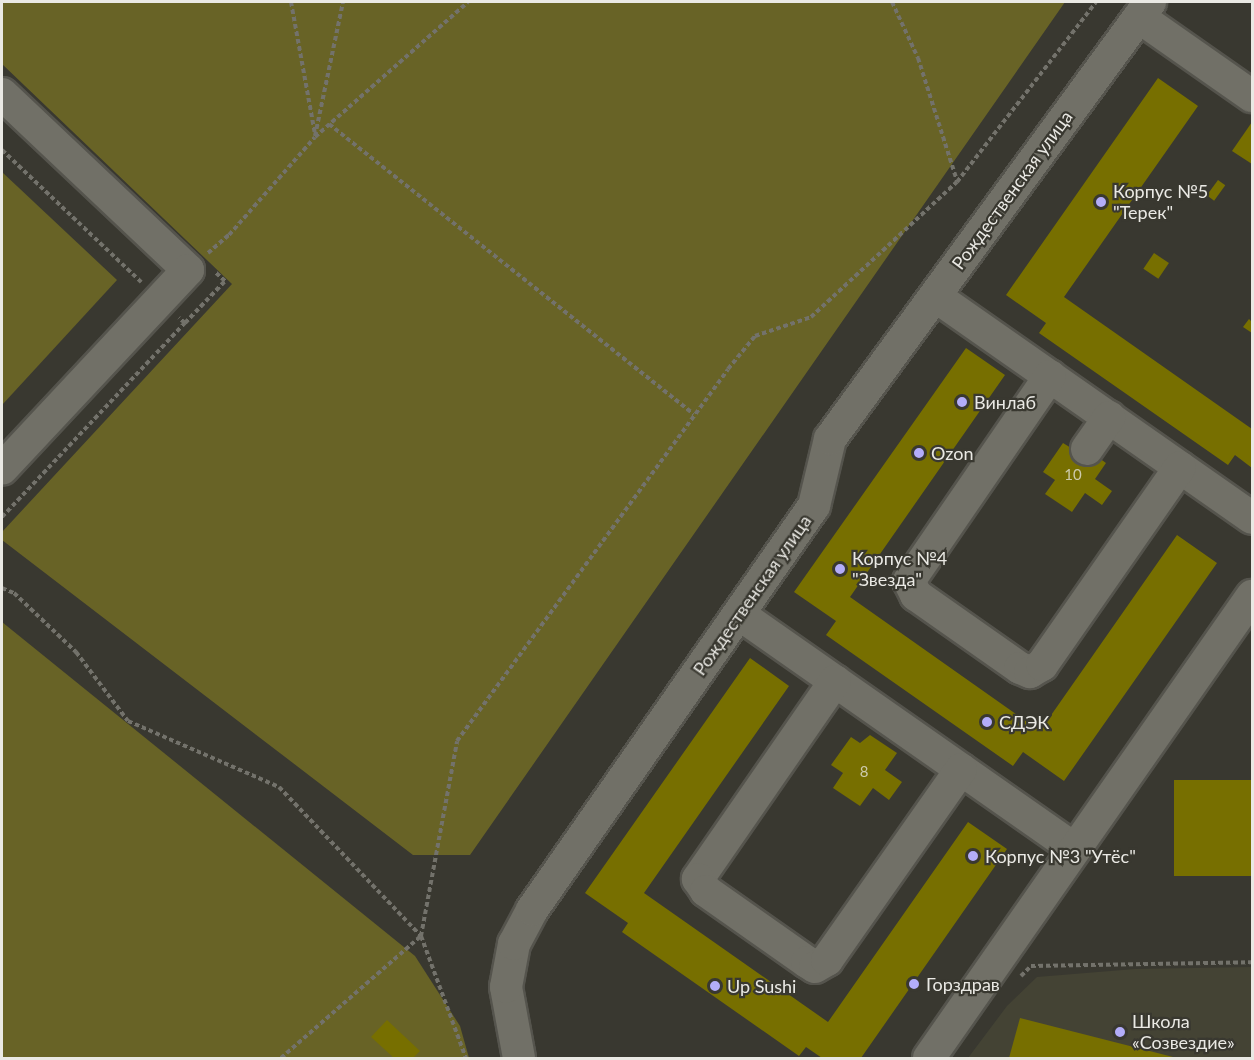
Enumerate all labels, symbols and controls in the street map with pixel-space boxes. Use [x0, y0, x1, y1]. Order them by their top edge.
street label: Рождественская улица [947, 107, 1077, 273]
place label: Корпус №5 "Терек" [1113, 181, 1208, 224]
marker: Корпус №5 "Терек" [1094, 195, 1108, 209]
place label: Винлаб [974, 391, 1036, 413]
marker: Винлаб [955, 395, 969, 409]
place label: Ozon [931, 442, 973, 464]
marker: Ozon [912, 446, 926, 460]
house number: 10 [1064, 466, 1082, 484]
street label: Рождественская улица [688, 511, 816, 679]
place label: Корпус №4 "Звезда" [852, 548, 947, 590]
marker: Корпус №4 "Звезда" [833, 562, 847, 576]
place label: СДЭК [999, 711, 1049, 733]
marker: СДЭК [980, 715, 994, 729]
house number: 8 [860, 763, 868, 781]
place label: Корпус №3 "Утёс" [985, 845, 1136, 867]
marker: Корпус №3 "Утёс" [966, 849, 980, 863]
place label: Горздрав [926, 973, 1000, 995]
place label: Up Sushi [727, 975, 796, 997]
marker: Горздрав [907, 977, 921, 991]
marker: Up Sushi [708, 979, 722, 993]
place label: Школа «Созвездие» [1132, 1011, 1235, 1054]
marker: Школа «Созвездие» [1113, 1025, 1127, 1039]

